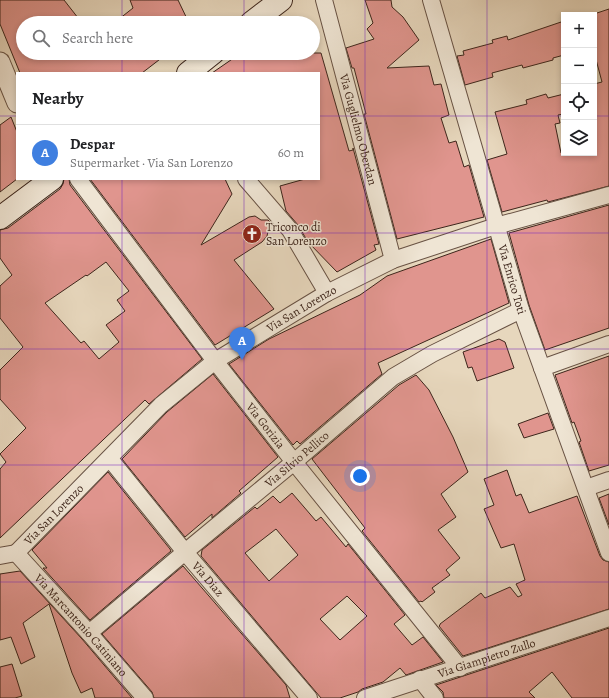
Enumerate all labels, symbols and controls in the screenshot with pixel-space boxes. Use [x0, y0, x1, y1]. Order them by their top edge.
map controls [561, 12, 597, 156]
button: + [561, 12, 597, 48]
search box [16, 16, 320, 60]
icon: search [30, 27, 52, 49]
text: Search here [62, 28, 133, 48]
button: − [561, 48, 597, 84]
street label: Via Guglielmo Oberdan [336, 71, 381, 187]
button: locate [561, 84, 597, 120]
text: Nearby [32, 87, 83, 110]
button: layers [561, 120, 597, 156]
text: Despar [70, 134, 115, 154]
text: A [41, 144, 49, 161]
text: 60 m [278, 144, 304, 161]
text: Supermarket · Via San Lorenzo [70, 154, 233, 171]
place label: Triconco di San Lorenzo [266, 219, 327, 249]
church icon: Triconco di San Lorenzo [241, 223, 263, 245]
street label: Via Enrico Toti [494, 242, 530, 317]
street label: Via San Lorenzo [263, 282, 339, 336]
pin: A [229, 327, 255, 360]
street label: Via Gorizia [242, 399, 289, 452]
street label: Via Silvio Pellico [261, 427, 332, 492]
your location [350, 466, 370, 486]
street label: Via San Lorenzo [20, 481, 87, 549]
street label: Via Diaz [188, 557, 227, 600]
street label: Via Marcantonio Catiniano [30, 570, 131, 680]
street label: Via Giampietro Zullo [435, 635, 538, 682]

